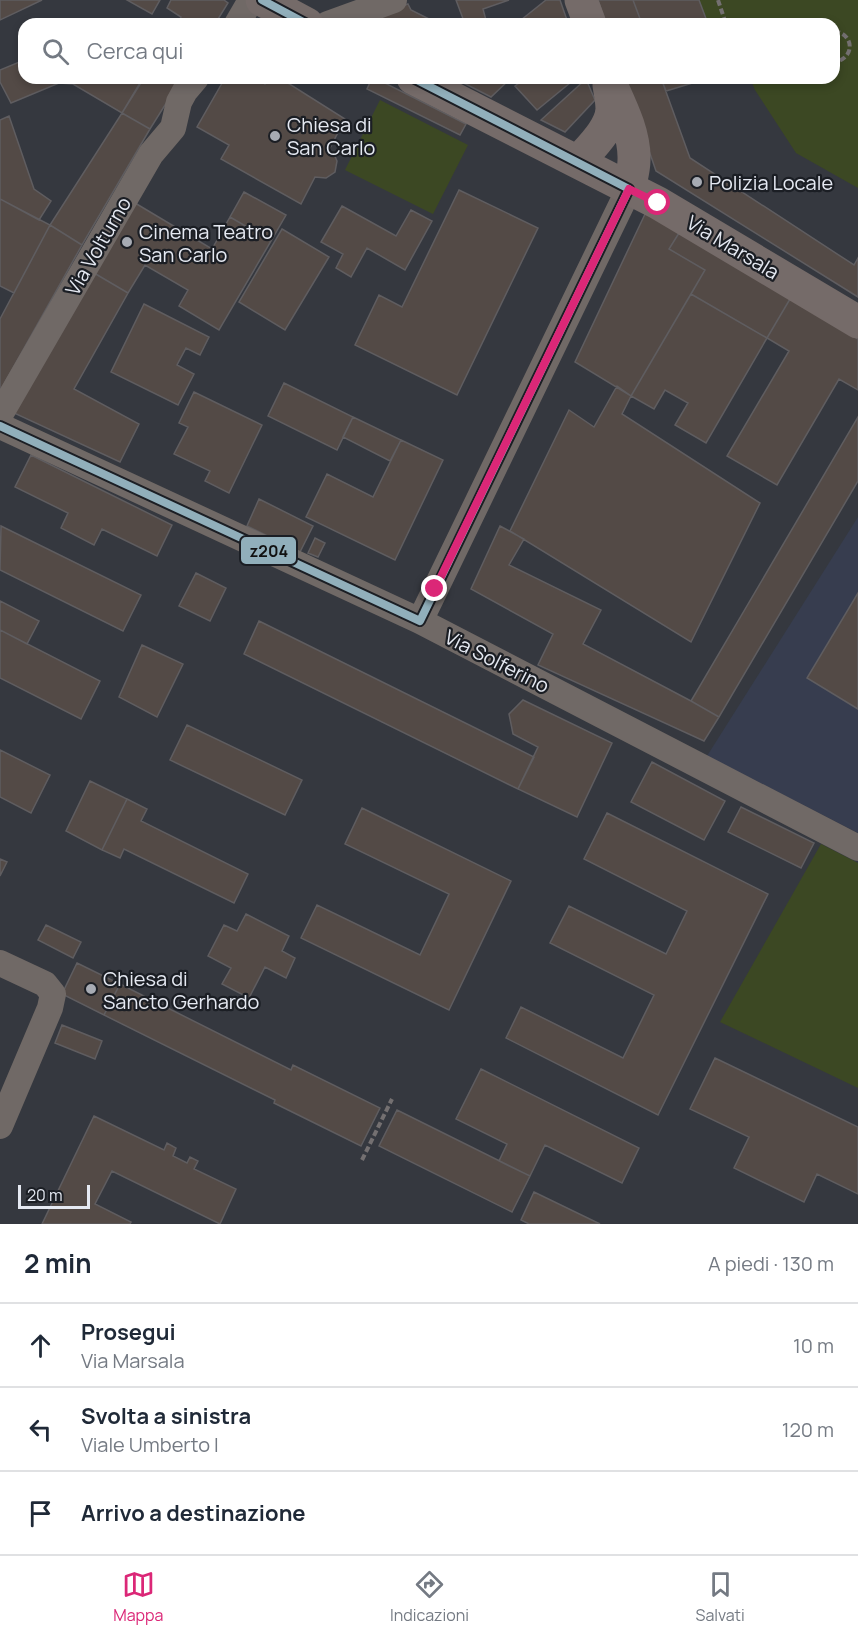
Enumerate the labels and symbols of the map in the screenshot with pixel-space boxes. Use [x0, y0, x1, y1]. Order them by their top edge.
place label: Chiesa di San Carlo [287, 111, 376, 161]
marker: Chiesa di San Carlo [268, 129, 282, 143]
place label: Polizia Locale [709, 169, 833, 196]
marker: Polizia Locale [690, 175, 704, 189]
route start [644, 189, 670, 215]
street label: Via Volturno [59, 192, 137, 300]
street label: Via Marsala [682, 209, 784, 285]
place label: Cinema Teatro San Carlo [139, 218, 273, 268]
marker: Cinema Teatro San Carlo [120, 235, 134, 249]
line badge: z204 [240, 536, 297, 565]
text: z204 [250, 540, 288, 562]
route end [421, 575, 447, 601]
street label: Via Solferino [440, 623, 554, 699]
place label: Chiesa di Sancto Gerhardo [103, 965, 260, 1015]
marker: Chiesa di Sancto Gerhardo [84, 982, 98, 996]
scale bar [18, 1182, 90, 1210]

